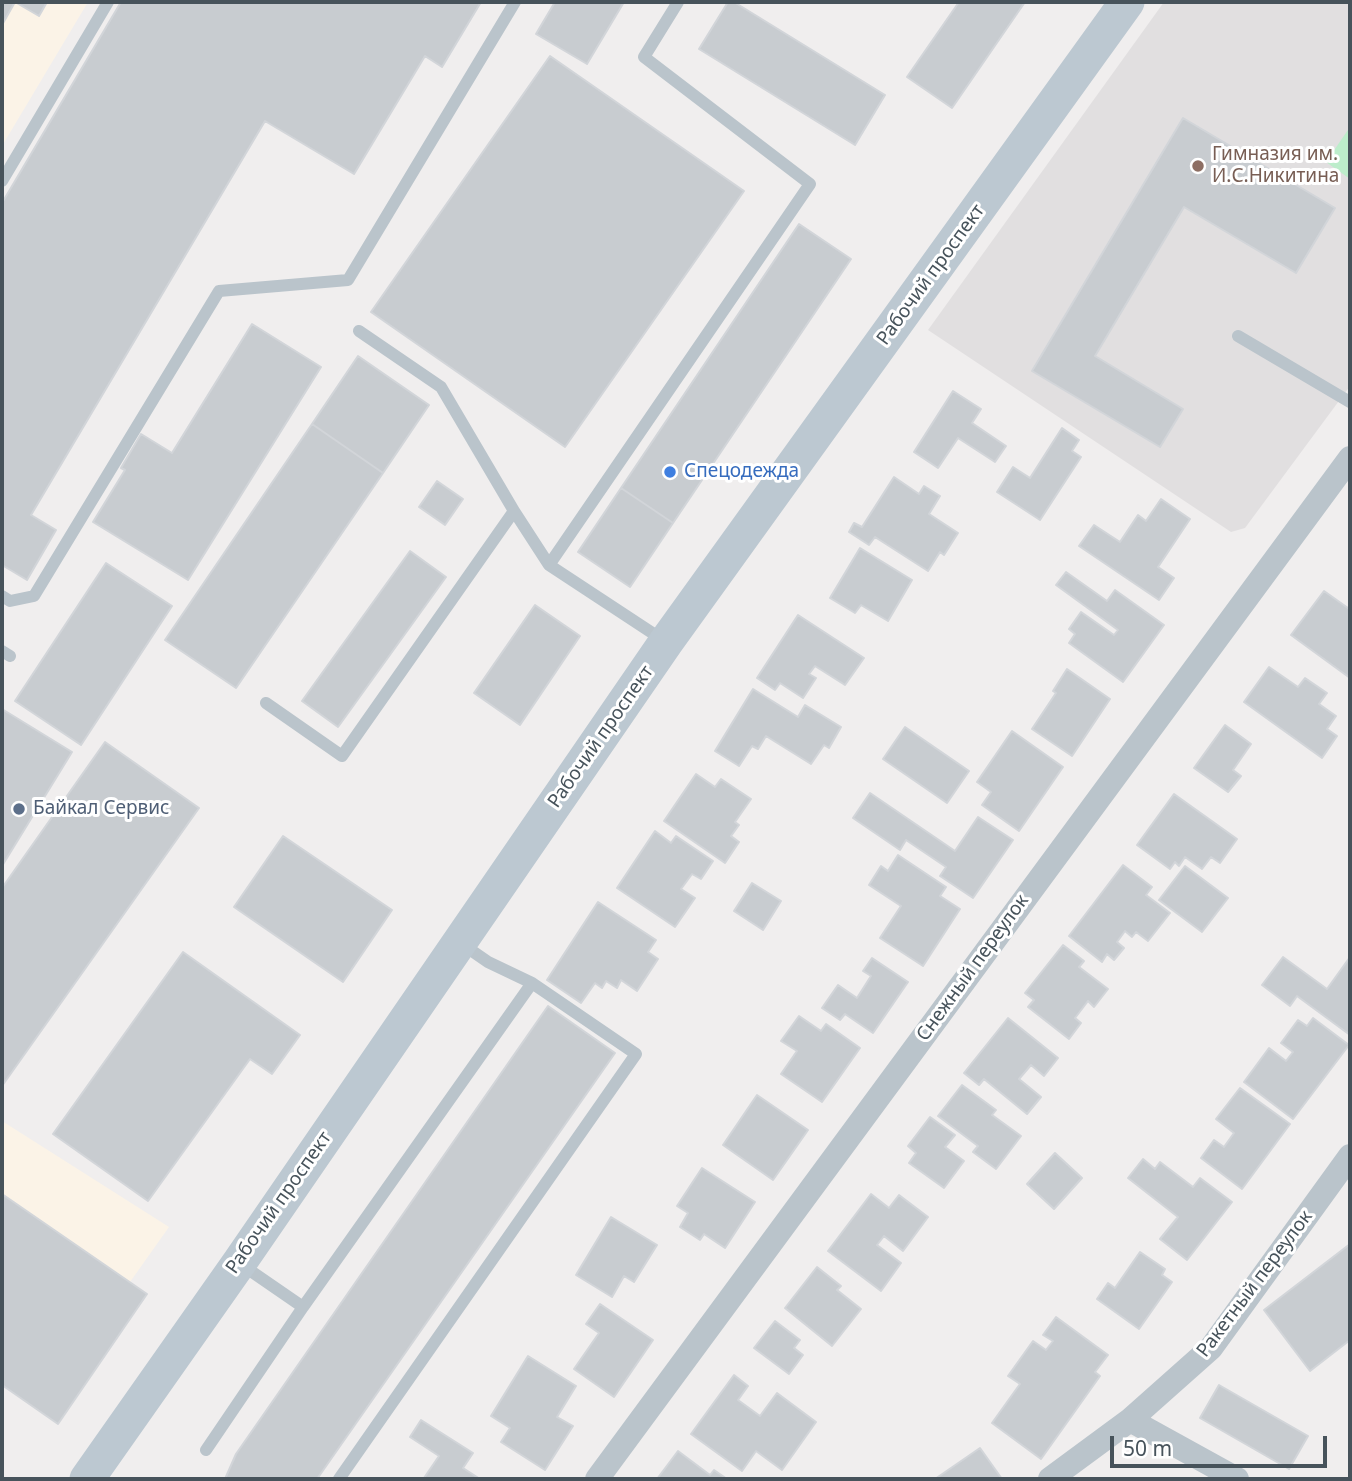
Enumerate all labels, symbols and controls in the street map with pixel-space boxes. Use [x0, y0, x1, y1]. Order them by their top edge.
place label: Гимназия им. И.С.Никитина [1212, 144, 1339, 188]
marker: Гимназия им. И.С.Никитина [1190, 158, 1206, 174]
street label: Рабочий проспект [872, 200, 990, 350]
place label: Спецодежда [684, 461, 799, 483]
marker: Спецодежда [662, 464, 678, 480]
street label: Рабочий проспект [543, 661, 659, 813]
place label: Байкал Сервис [33, 798, 169, 820]
marker: Байкал Сервис [11, 801, 27, 817]
street label: Снежный переулок [912, 890, 1034, 1046]
street label: Рабочий проспект [221, 1127, 337, 1279]
street label: Ракетный переулок [1192, 1206, 1318, 1362]
scale bar [1114, 1422, 1331, 1466]
text: 50 m [1123, 1434, 1172, 1462]

